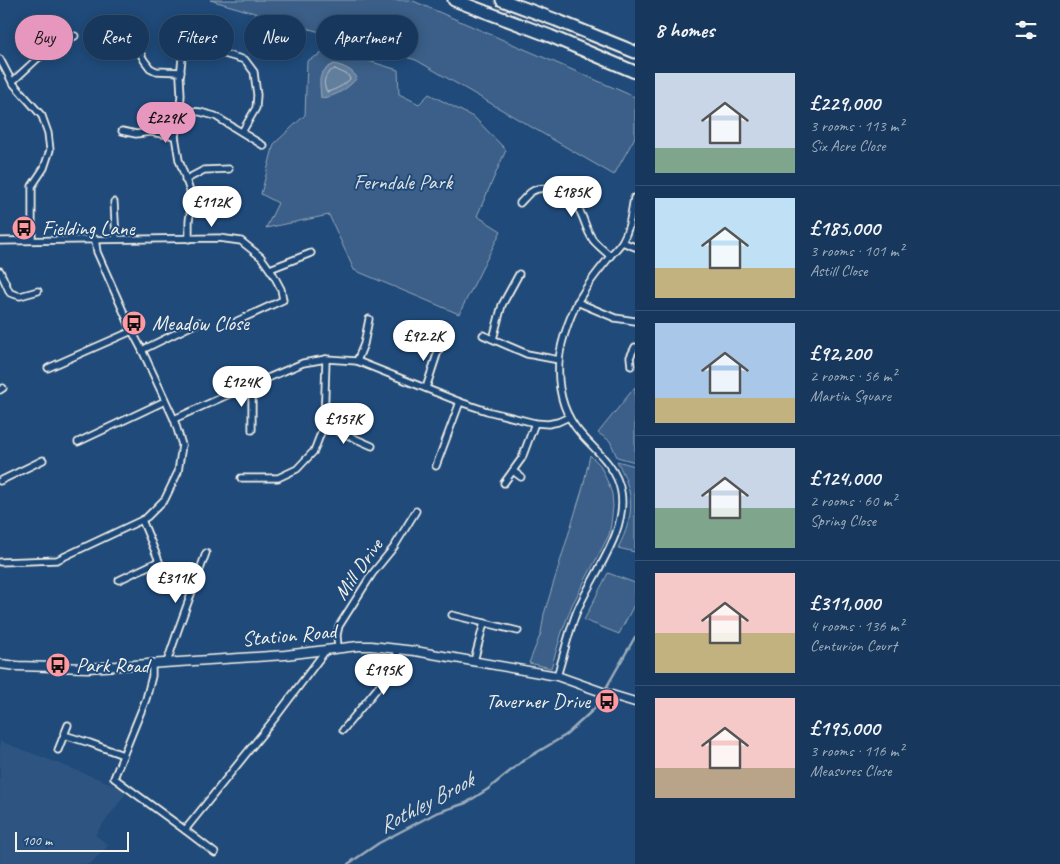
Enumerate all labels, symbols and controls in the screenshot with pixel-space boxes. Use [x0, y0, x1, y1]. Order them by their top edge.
chip: Buy [15, 15, 73, 60]
chip: Rent [83, 15, 149, 60]
chip: Filters [159, 15, 234, 60]
chip: New [244, 15, 306, 60]
chip: Apartment [316, 15, 418, 60]
icon: filters [1012, 16, 1040, 44]
text: 8 homes [655, 17, 714, 43]
text: £229,000 [810, 90, 880, 116]
icon: home [695, 93, 755, 153]
pin: £229K [131, 102, 201, 144]
text: £229K [148, 108, 184, 128]
text: 3 rooms · 113 m² [810, 116, 904, 136]
text: Six Acre Close [810, 136, 886, 156]
park label: Ferndale Park [354, 169, 454, 195]
pin: £185K [537, 176, 607, 218]
text: £185K [554, 182, 590, 202]
pin: £112K [177, 186, 247, 228]
text: £112K [194, 192, 230, 212]
bus stop icon: Fielding Lane [11, 215, 37, 241]
place label: Fielding Lane [42, 215, 136, 241]
text: £185,000 [810, 215, 880, 241]
icon: home [695, 218, 755, 278]
text: 3 rooms · 101 m² [810, 241, 904, 261]
text: Astill Close [810, 261, 867, 281]
bus stop icon: Meadow Close [121, 310, 147, 336]
place label: Meadow Close [152, 310, 250, 336]
pin: £92.2K [383, 320, 465, 362]
text: £92.2K [404, 326, 444, 346]
text: £92,200 [810, 340, 871, 366]
icon: home [695, 343, 755, 403]
pin: £124K [207, 366, 277, 408]
text: 2 rooms · 56 m² [810, 366, 896, 386]
text: £124K [224, 372, 260, 392]
text: Martin Square [810, 386, 891, 406]
pin: £157K [309, 402, 379, 445]
text: £157K [326, 409, 362, 429]
text: £124,000 [810, 465, 880, 491]
icon: home [695, 468, 755, 528]
text: 2 rooms · 60 m² [810, 491, 896, 511]
text: Spring Close [810, 511, 876, 531]
street label: Mill Drive [328, 532, 389, 605]
pin: £311K [141, 562, 211, 604]
text: £311K [158, 568, 194, 588]
text: £311,000 [810, 590, 880, 616]
icon: home [695, 593, 755, 653]
text: 4 rooms · 136 m² [810, 616, 904, 636]
street label: Station Road [241, 618, 341, 652]
text: Centurion Court [810, 636, 897, 656]
bus stop icon: Park Road [45, 652, 71, 678]
place label: Park Road [76, 652, 152, 678]
pin: £195K [349, 654, 419, 696]
text: £195K [366, 660, 402, 680]
place label: Taverner Drive [486, 688, 591, 714]
bus stop icon: Taverner Drive [594, 688, 620, 714]
text: £195,000 [810, 715, 880, 741]
icon: home [695, 718, 755, 778]
text: 3 rooms · 116 m² [810, 741, 904, 761]
text: Measures Close [810, 761, 891, 781]
water label: Rothley Brook [374, 765, 482, 840]
scale bar [15, 829, 129, 852]
text: 100 m [22, 832, 52, 849]

